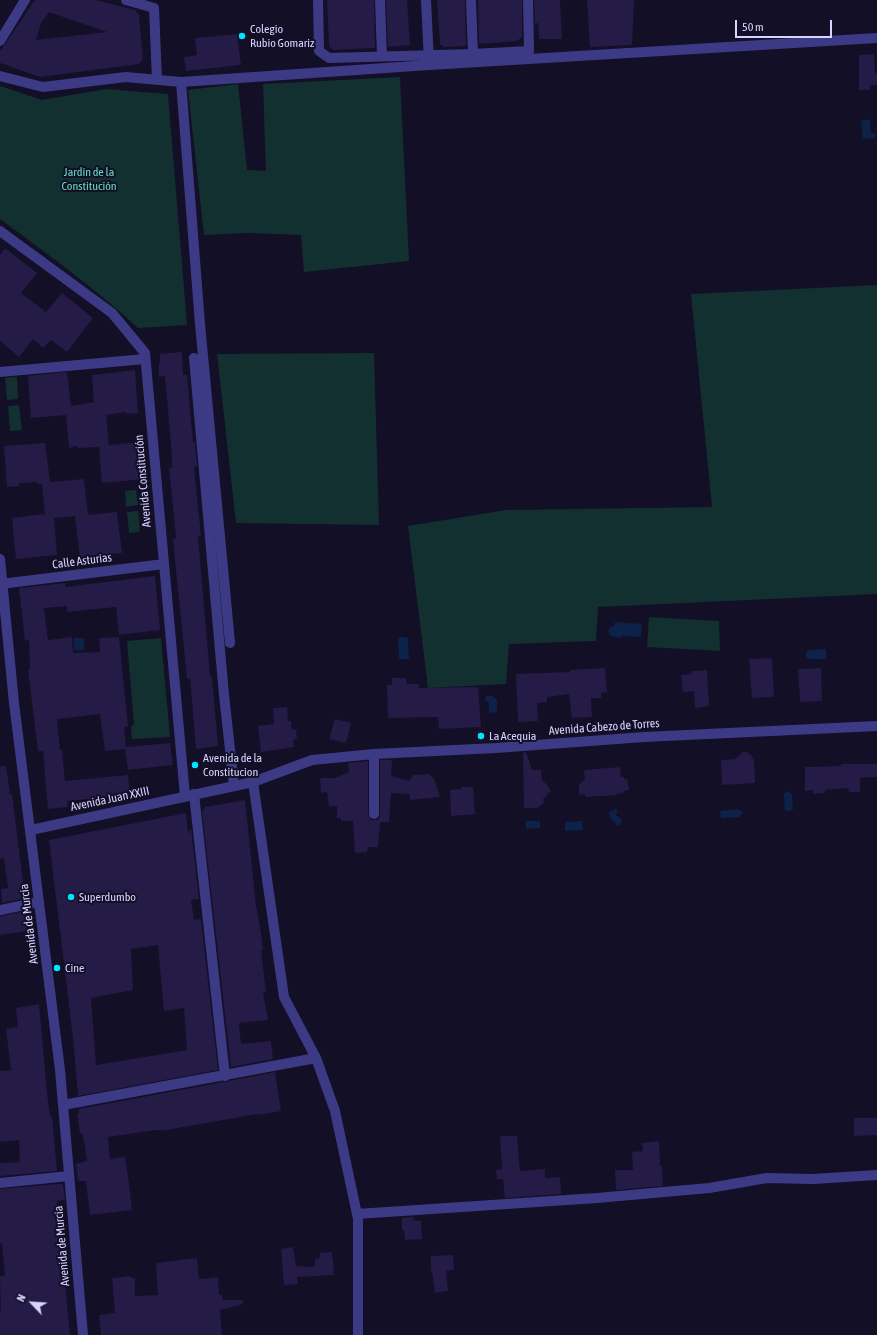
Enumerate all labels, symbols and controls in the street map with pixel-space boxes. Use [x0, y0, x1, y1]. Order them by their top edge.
scale bar [737, 12, 834, 38]
text: 50 m [742, 20, 764, 34]
place label: Colegio Rubio Gomariz [250, 22, 314, 50]
marker: Colegio Rubio Gomariz [237, 31, 247, 41]
park label: Jardín de la Constitución [61, 165, 117, 193]
street label: Avenida Constitución [132, 434, 154, 528]
street label: Calle Asturias [51, 550, 113, 572]
street label: Avenida Cabezo de Torres [548, 716, 660, 738]
place label: La Acequia [489, 729, 536, 743]
marker: La Acequia [476, 731, 486, 741]
place label: Avenida de la Constitucion [203, 751, 262, 779]
marker: Avenida de la Constitucion [190, 760, 200, 770]
street label: Avenida Juan XXIII [69, 784, 151, 814]
street label: Avenida de Murcia [17, 883, 41, 965]
place label: Superdumbo [79, 890, 136, 904]
marker: Superdumbo [66, 892, 76, 902]
place label: Cine [65, 961, 84, 975]
marker: Cine [52, 963, 62, 973]
street label: Avenida de Murcia [51, 1205, 73, 1287]
north arrow [12, 1283, 52, 1323]
text: N [14, 1292, 28, 1303]

